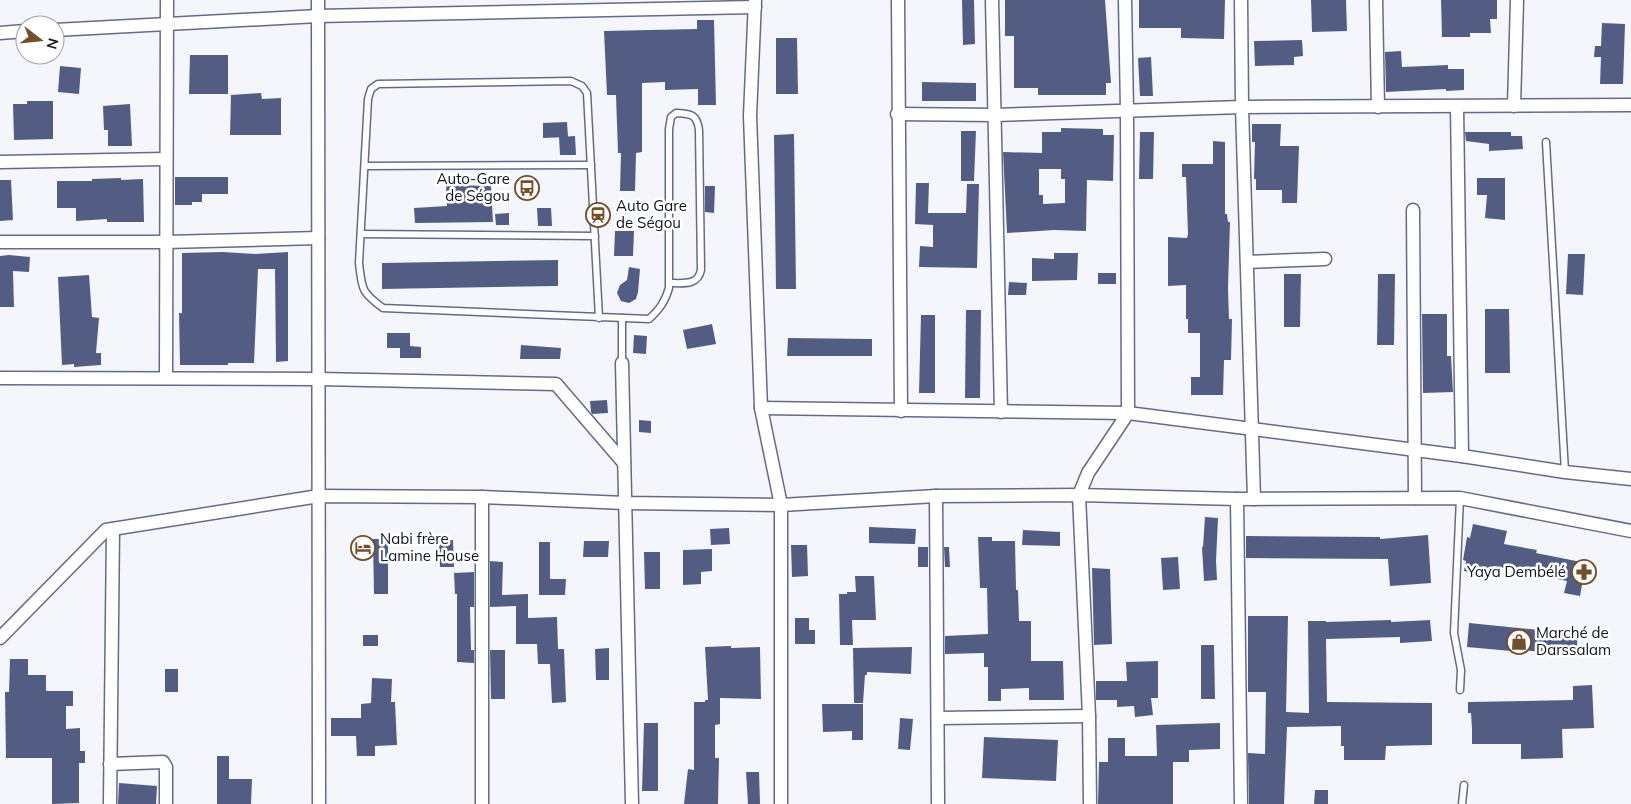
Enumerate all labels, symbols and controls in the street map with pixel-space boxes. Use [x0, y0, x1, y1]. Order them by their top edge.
north arrow [15, 15, 65, 65]
text: N [42, 36, 63, 51]
place label: Auto-Gare de Ségou [436, 169, 510, 205]
bus stop icon: Auto-Gare de Ségou [514, 175, 540, 201]
place label: Auto Gare de Ségou [616, 196, 687, 232]
station icon: Auto Gare de Ségou [585, 202, 611, 228]
place label: Nabi frère Lamine House [380, 529, 479, 565]
hotel icon: Nabi frère Lamine House [350, 535, 376, 561]
pharmacy icon: Yaya Dembélé [1571, 559, 1597, 585]
place label: Yaya Dembélé [1466, 562, 1566, 581]
place label: Marché de Darssalam [1536, 623, 1611, 659]
shop icon: Marché de Darssalam [1506, 629, 1532, 655]

